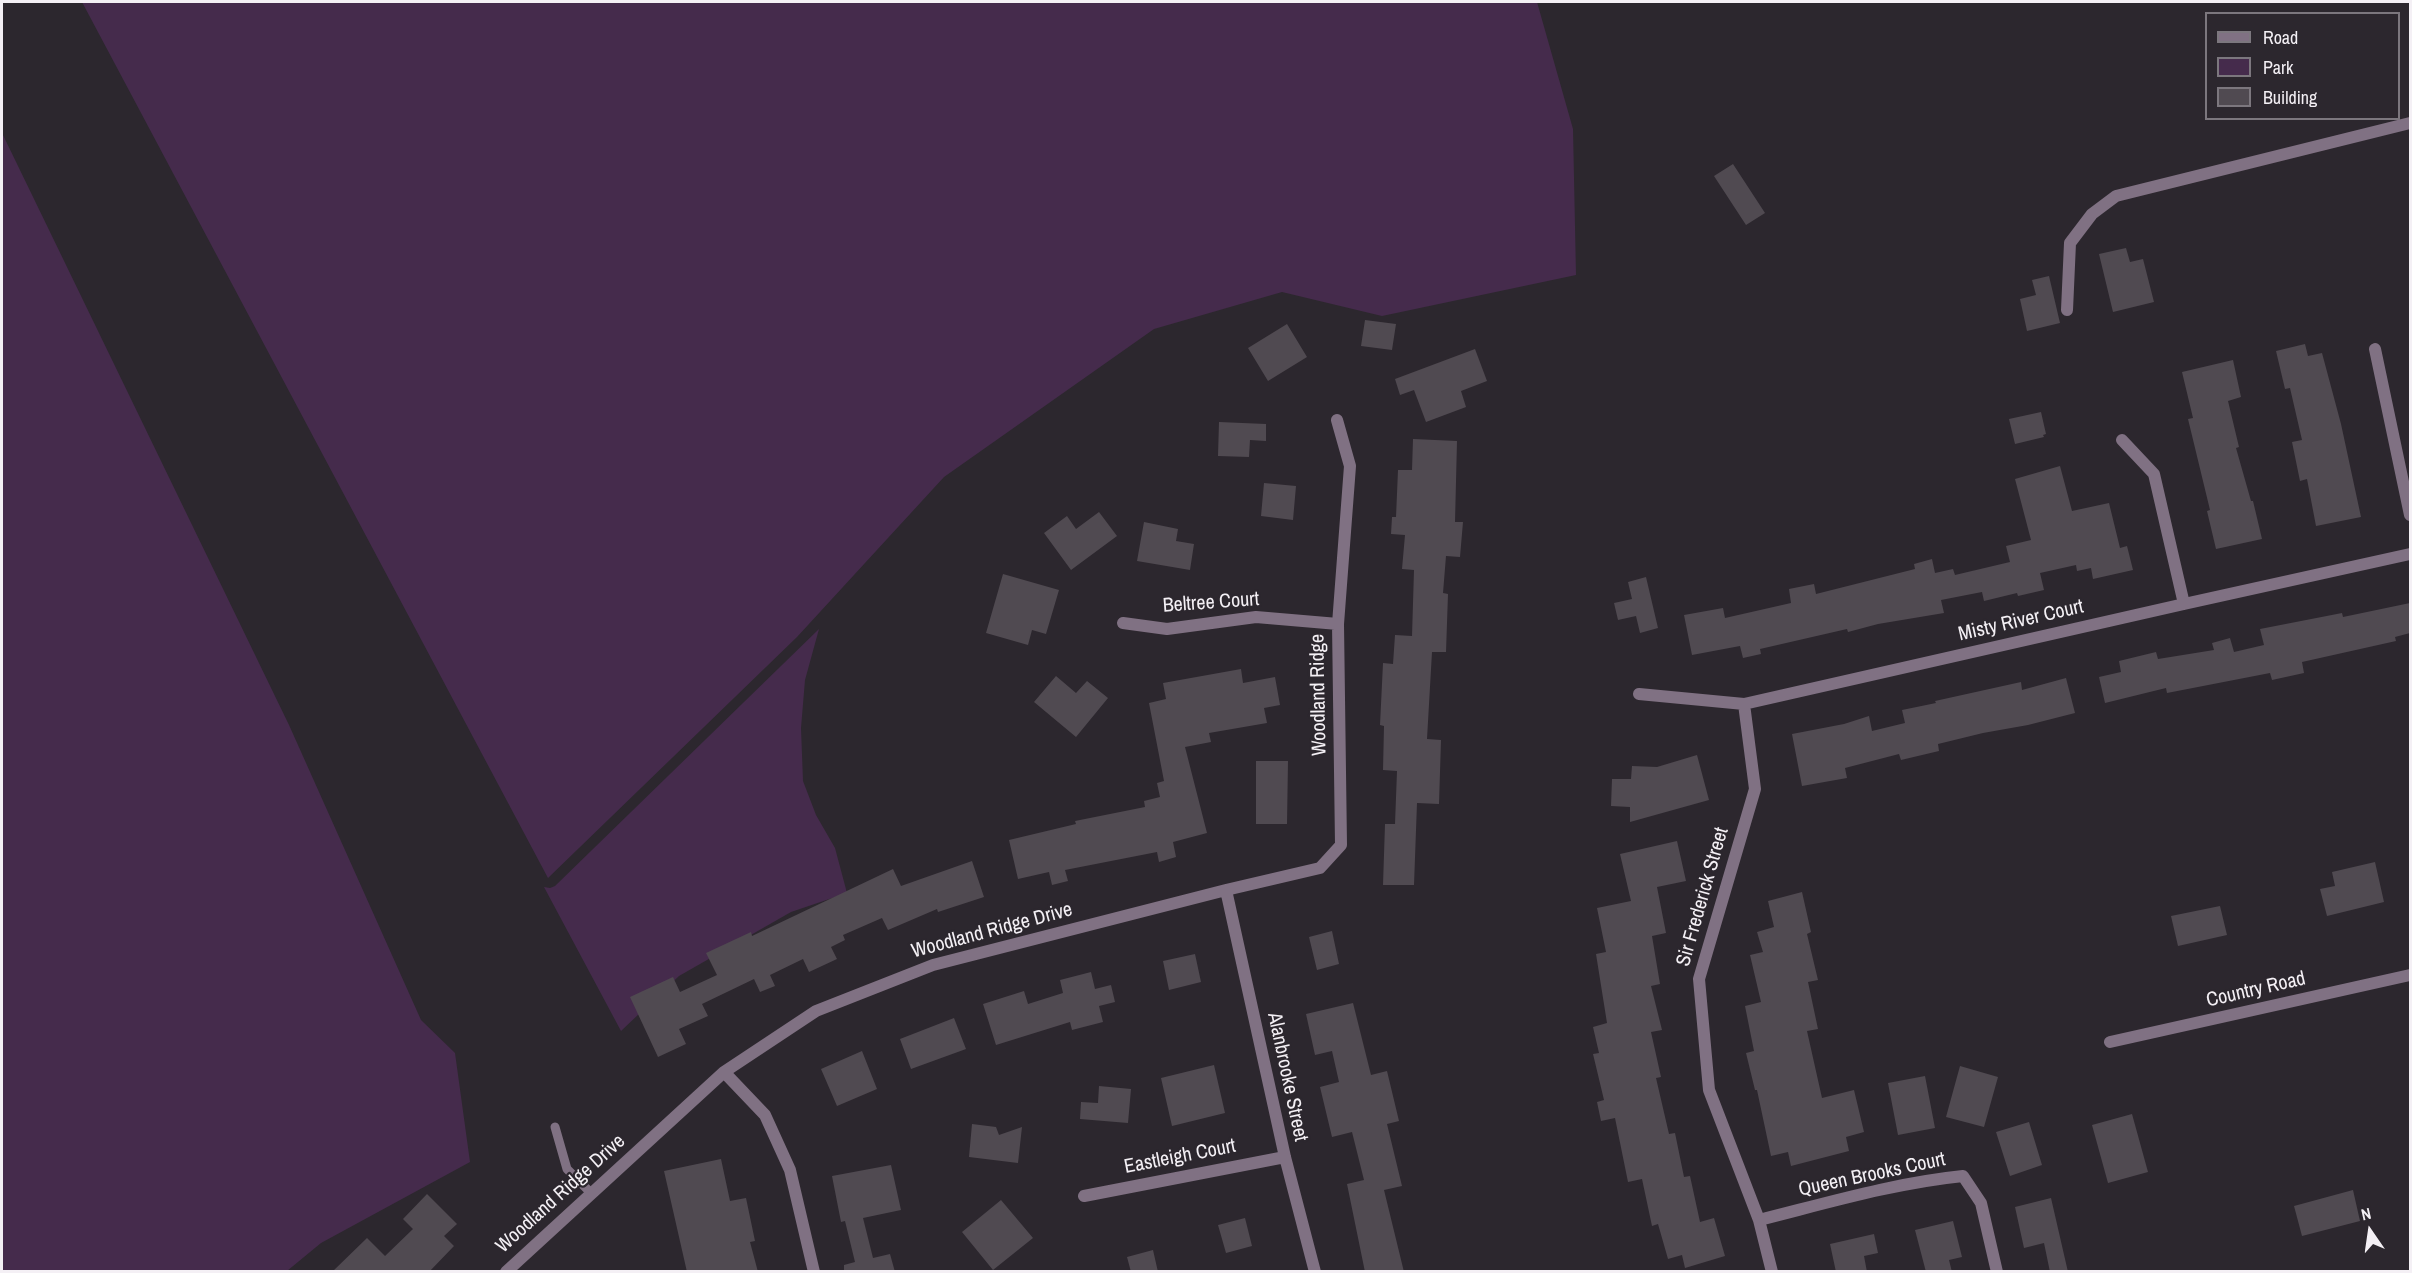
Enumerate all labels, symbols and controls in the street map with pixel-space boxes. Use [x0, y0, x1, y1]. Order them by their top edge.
legend [2205, 12, 2400, 120]
text: Road [2263, 25, 2298, 50]
text: Park [2263, 55, 2293, 80]
text: Building [2263, 85, 2317, 110]
street label: Beltree Court [1162, 588, 1260, 618]
street label: Misty River Court [1956, 595, 2086, 647]
street label: Woodland Ridge [1306, 634, 1332, 756]
street label: Sir Frederick Street [1672, 825, 1734, 969]
street label: Woodland Ridge Drive [909, 898, 1075, 964]
street label: Country Road [2204, 967, 2308, 1013]
street label: Alanbrooke Street [1262, 1010, 1312, 1144]
street label: Woodland Ridge Drive [491, 1130, 631, 1258]
street label: Eastleigh Court [1122, 1134, 1238, 1180]
street label: Queen Brooks Court [1796, 1148, 1948, 1202]
north arrow [2340, 1201, 2400, 1261]
text: N [2359, 1202, 2373, 1225]

